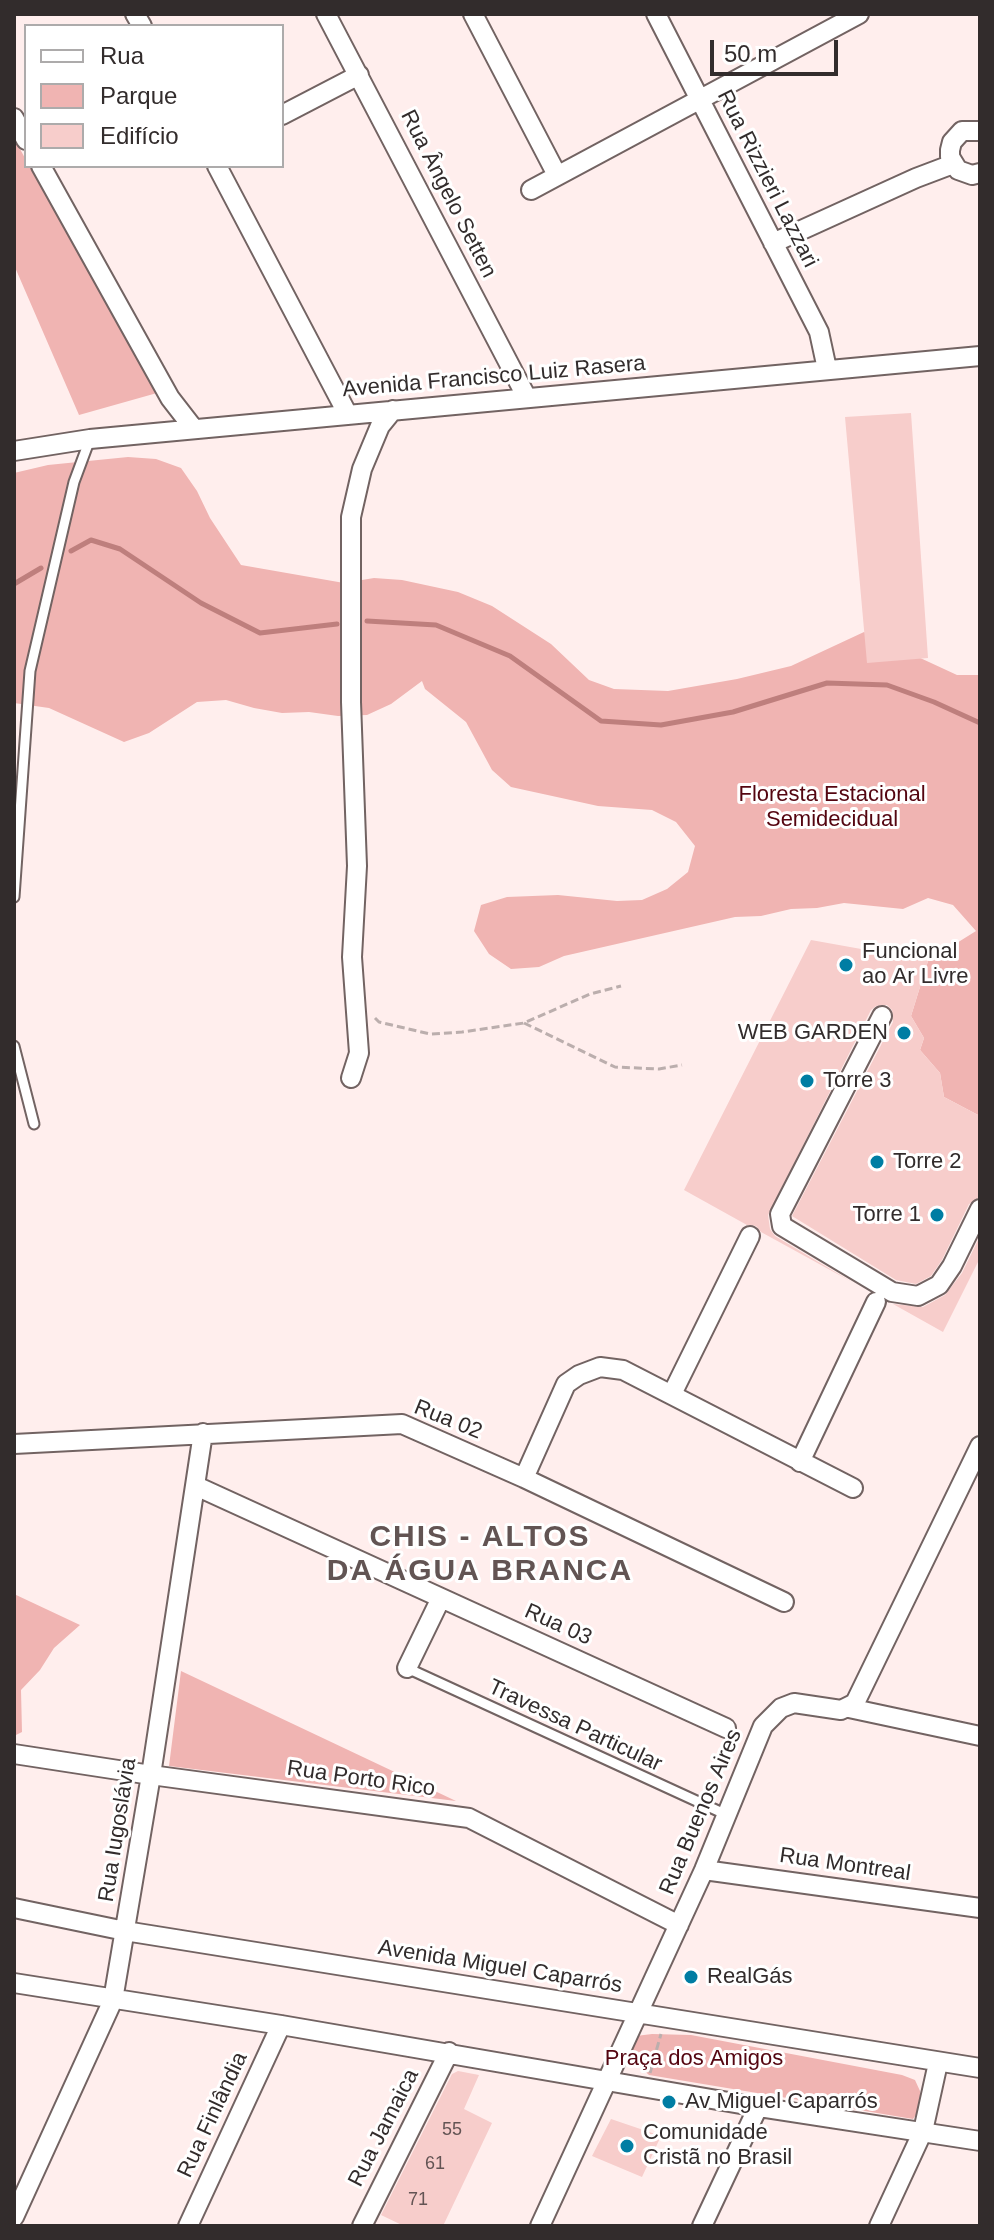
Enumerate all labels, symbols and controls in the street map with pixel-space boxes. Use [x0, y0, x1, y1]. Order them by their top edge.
legend [24, 24, 284, 168]
scale bar [714, 24, 842, 74]
text: 50 m [724, 40, 777, 67]
text: Rua [100, 42, 144, 69]
text: Parque [100, 82, 177, 109]
street label: Rua Rizzieri Lazzari [711, 86, 823, 272]
street label: Rua Ângelo Setten [394, 106, 502, 282]
text: Edifício [100, 122, 179, 149]
street label: Avenida Francisco Luiz Rasera [341, 351, 647, 403]
park label: Floresta Estacional Semidecidual [738, 782, 926, 834]
place label: Funcional ao Ar Livre [862, 939, 968, 990]
marker: Funcional ao Ar Livre [837, 956, 855, 974]
place label: WEB GARDEN [738, 1020, 888, 1046]
marker: WEB GARDEN [895, 1024, 913, 1042]
place label: Torre 3 [823, 1068, 891, 1094]
marker: Torre 3 [798, 1072, 816, 1090]
place label: Torre 2 [893, 1149, 961, 1175]
marker: Torre 2 [868, 1153, 886, 1171]
place label: Torre 1 [853, 1202, 921, 1228]
marker: Torre 1 [928, 1206, 946, 1224]
street label: Rua 02 [410, 1394, 486, 1446]
district label: CHIS - ALTOS DA ÁGUA BRANCA [327, 1520, 633, 1590]
street label: Rua 03 [520, 1599, 596, 1651]
street label: Travessa Particular [484, 1674, 666, 1778]
street label: Rua Buenos Aires [654, 1725, 748, 1899]
street label: Rua Iugoslávia [94, 1756, 142, 1904]
street label: Rua Porto Rico [285, 1756, 437, 1802]
street label: Rua Montreal [778, 1843, 912, 1887]
street label: Avenida Miguel Caparrós [376, 1935, 624, 1999]
place label: RealGás [707, 1964, 793, 1990]
marker: RealGás [682, 1968, 700, 1986]
park label: Praça dos Amigos [605, 2046, 783, 2072]
street label: Rua Finlândia [172, 2048, 254, 2182]
street label: Rua Jamaica [343, 2065, 425, 2191]
place label: Av Miguel Caparrós [685, 2089, 878, 2115]
marker: Av Miguel Caparrós [660, 2093, 678, 2111]
house number: 55 [442, 2119, 462, 2141]
place label: Comunidade Cristã no Brasil [643, 2120, 792, 2172]
marker: Comunidade Cristã no Brasil [618, 2137, 636, 2155]
house number: 61 [425, 2153, 445, 2175]
house number: 71 [408, 2189, 428, 2211]

